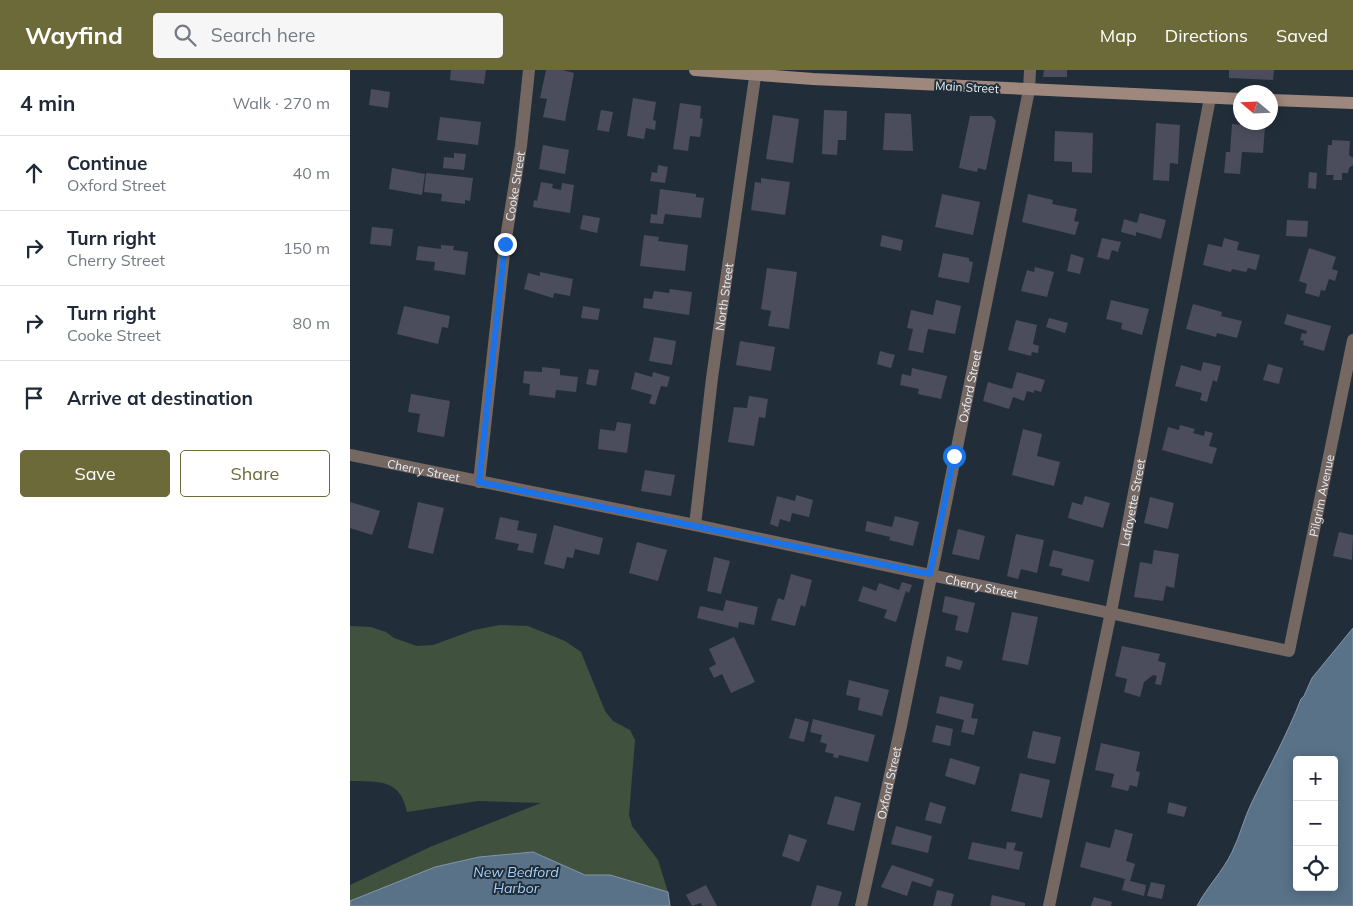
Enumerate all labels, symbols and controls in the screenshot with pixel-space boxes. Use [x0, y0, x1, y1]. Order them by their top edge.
search box [153, 13, 503, 58]
text: Wayfind [25, 20, 123, 50]
icon: search [171, 21, 199, 49]
text: Search here [211, 23, 315, 47]
text: Map [1100, 24, 1137, 47]
text: Directions [1165, 24, 1248, 47]
text: Saved [1276, 24, 1328, 47]
street label: Main Street [935, 78, 999, 96]
north arrow [1233, 85, 1278, 130]
text: 4 min [20, 90, 75, 116]
text: Walk · 270 m [232, 93, 330, 113]
street label: Cooke Street [501, 150, 528, 222]
text: Continue [67, 151, 147, 175]
icon: ahead [20, 159, 48, 187]
text: 40 m [293, 163, 330, 183]
text: Oxford Street [67, 175, 166, 195]
text: Turn right [67, 226, 156, 250]
route end [494, 233, 517, 256]
icon: right [20, 234, 48, 262]
text: 150 m [283, 238, 330, 258]
text: Cherry Street [67, 250, 165, 270]
street label: North Street [711, 262, 736, 332]
text: Turn right [67, 301, 156, 325]
icon: right [20, 309, 48, 337]
text: 80 m [293, 313, 330, 333]
text: Cooke Street [67, 325, 161, 345]
street label: Oxford Street [955, 348, 984, 424]
icon: arrive [20, 384, 48, 412]
text: Arrive at destination [67, 386, 253, 410]
route start [943, 445, 966, 468]
button: Save [20, 450, 170, 497]
button: Share [180, 450, 330, 497]
street label: Pilgrim Avenue [1305, 453, 1337, 538]
street label: Cherry Street [386, 455, 461, 485]
street label: Lafayette Street [1116, 457, 1148, 547]
street label: Cherry Street [944, 571, 1019, 601]
street label: Oxford Street [873, 745, 904, 821]
map controls [1293, 756, 1338, 891]
button: + [1293, 756, 1338, 801]
button: − [1293, 801, 1338, 846]
button: locate [1293, 846, 1338, 891]
water label: New Bedford Harbor [473, 863, 559, 897]

